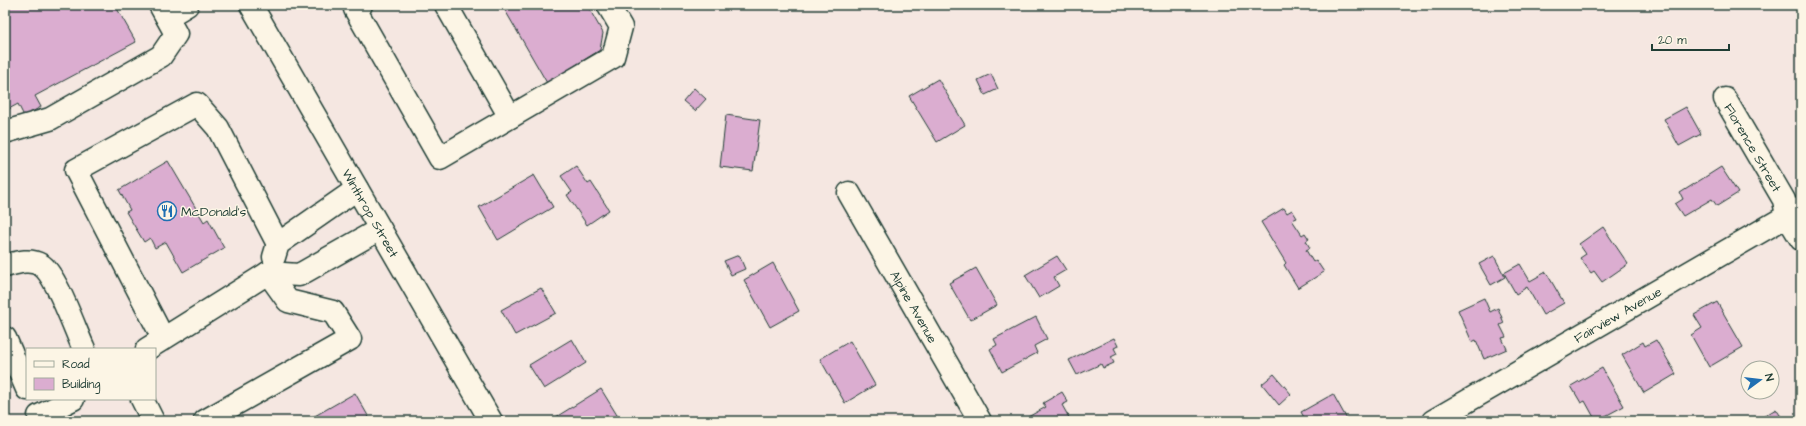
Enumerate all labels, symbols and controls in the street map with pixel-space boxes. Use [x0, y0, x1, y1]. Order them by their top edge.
scale bar [1652, 26, 1729, 52]
text: 20 m [1658, 32, 1687, 49]
street label: Florence Street [1719, 100, 1786, 196]
street label: Winthrop Street [337, 166, 403, 262]
restaurant icon: McDonald's [156, 200, 178, 222]
place label: McDonald's [181, 203, 247, 221]
street label: Alpine Avenue [886, 268, 941, 347]
street label: Fairview Avenue [1571, 283, 1665, 348]
legend [26, 348, 156, 400]
text: Road [62, 356, 90, 373]
north arrow [1740, 360, 1780, 400]
text: N [1761, 372, 1777, 383]
text: Building [62, 376, 100, 394]

